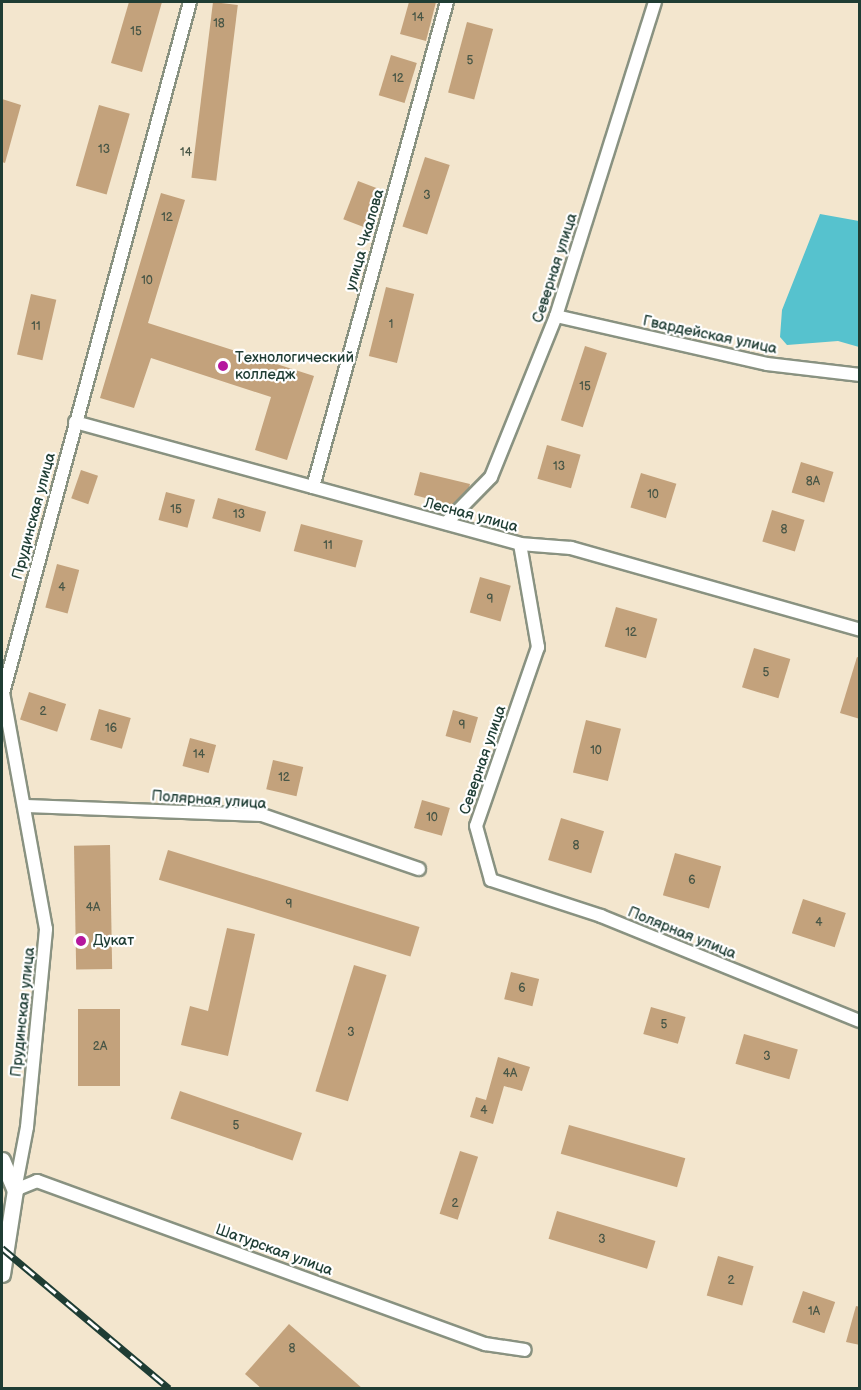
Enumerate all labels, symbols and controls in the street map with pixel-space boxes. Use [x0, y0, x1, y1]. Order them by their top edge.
house number: 14 [412, 11, 424, 25]
house number: 18 [213, 17, 225, 31]
house number: 15 [130, 25, 142, 39]
house number: 5 [467, 54, 473, 68]
house number: 12 [392, 72, 404, 86]
house number: 13 [98, 143, 110, 157]
house number: 14 [180, 146, 192, 160]
street label: улица Чкалова [342, 187, 388, 293]
house number: 3 [423, 189, 431, 203]
house number: 12 [161, 211, 173, 225]
street label: Северная улица [529, 211, 581, 325]
house number: 10 [141, 274, 153, 288]
street label: Гвардейская улица [641, 312, 779, 358]
house number: 1 [389, 318, 393, 332]
house number: 11 [31, 320, 41, 334]
place label: Технологический колледж [235, 348, 354, 383]
marker: Технологический колледж [216, 359, 230, 373]
house number: 15 [579, 380, 591, 394]
street label: Прудинская улица [8, 451, 60, 581]
house number: 13 [553, 460, 565, 474]
house number: 8А [806, 475, 820, 489]
house number: 10 [647, 488, 659, 502]
street label: Лесная улица [422, 494, 520, 536]
house number: 15 [170, 503, 182, 517]
house number: 13 [233, 508, 245, 522]
house number: 8 [781, 523, 787, 537]
house number: 11 [323, 539, 333, 553]
house number: 4 [58, 581, 66, 595]
house number: 9 [487, 593, 493, 607]
house number: 12 [625, 626, 637, 640]
house number: 5 [763, 666, 769, 680]
street label: Северная улица [456, 703, 510, 817]
house number: 2 [39, 705, 47, 719]
house number: 9 [459, 719, 465, 733]
house number: 16 [105, 722, 117, 736]
house number: 10 [590, 744, 602, 758]
house number: 14 [193, 748, 205, 762]
house number: 12 [278, 771, 290, 785]
street label: Полярная улица [151, 787, 267, 813]
house number: 10 [426, 811, 438, 825]
house number: 8 [573, 839, 579, 853]
house number: 6 [688, 874, 696, 888]
house number: 9 [286, 898, 292, 912]
house number: 4А [86, 901, 100, 915]
street label: Полярная улица [625, 903, 739, 963]
house number: 4 [815, 916, 823, 930]
place label: Дукат [93, 932, 134, 950]
marker: Дукат [74, 934, 88, 948]
street label: Прудинская улица [7, 946, 39, 1078]
house number: 6 [518, 982, 526, 996]
house number: 5 [661, 1018, 667, 1032]
house number: 3 [347, 1026, 355, 1040]
house number: 2А [93, 1040, 107, 1054]
house number: 3 [763, 1050, 771, 1064]
house number: 4А [503, 1067, 517, 1081]
house number: 4 [480, 1104, 488, 1118]
house number: 5 [233, 1119, 239, 1133]
house number: 2 [451, 1197, 459, 1211]
street label: Шатурская улица [213, 1220, 335, 1280]
house number: 3 [598, 1233, 606, 1247]
house number: 2 [727, 1274, 735, 1288]
house number: 1А [808, 1305, 820, 1319]
house number: 8 [289, 1342, 295, 1356]

